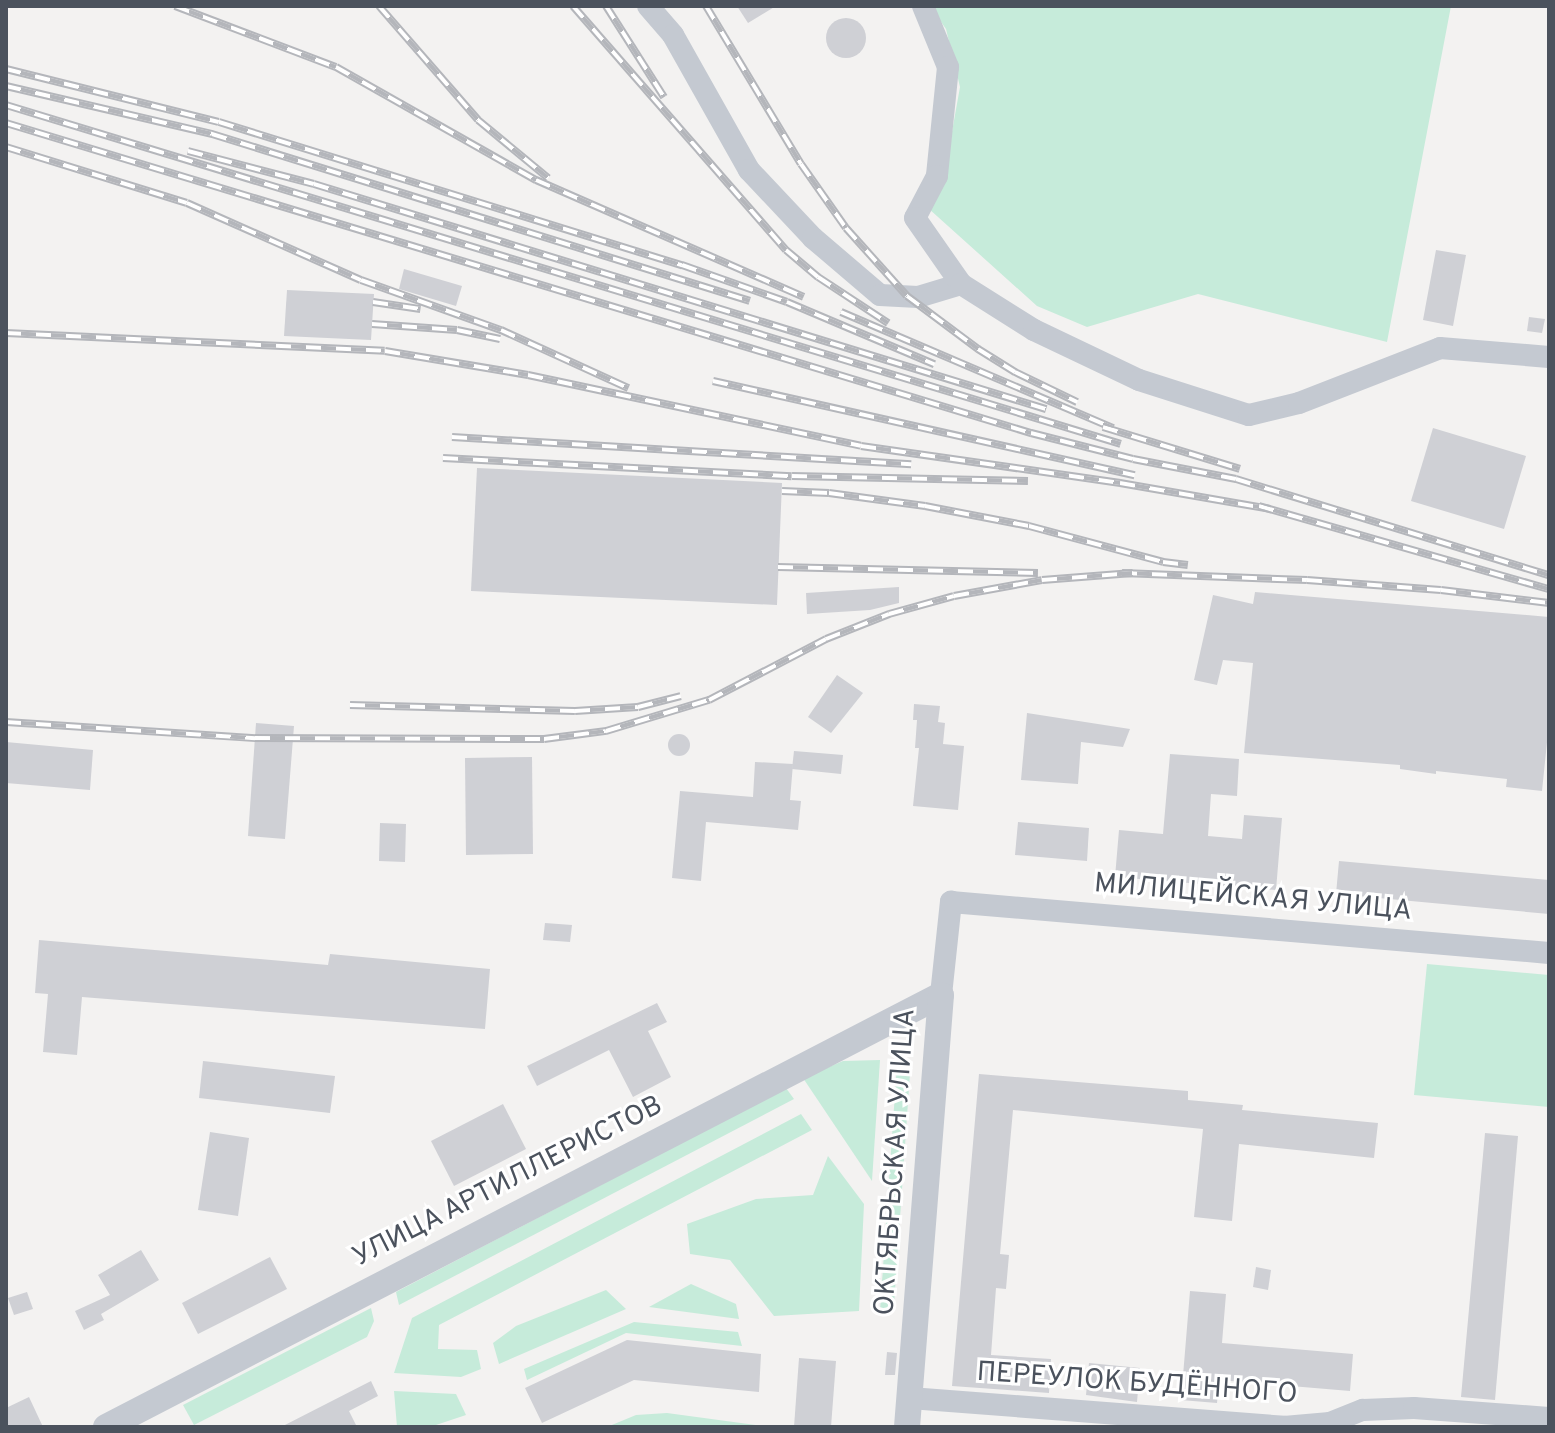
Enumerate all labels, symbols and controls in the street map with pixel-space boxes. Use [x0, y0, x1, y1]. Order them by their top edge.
street label: МИЛИЦЕЙСКАЯ УЛИЦА [1093, 867, 1413, 929]
street label: ОКТЯБРЬСКАЯ УЛИЦА [869, 1007, 923, 1317]
street label: УЛИЦА АРТИЛЛЕРИСТОВ [347, 1089, 669, 1275]
street label: ПЕРЕУЛОК БУДЁННОГО [975, 1356, 1299, 1412]

